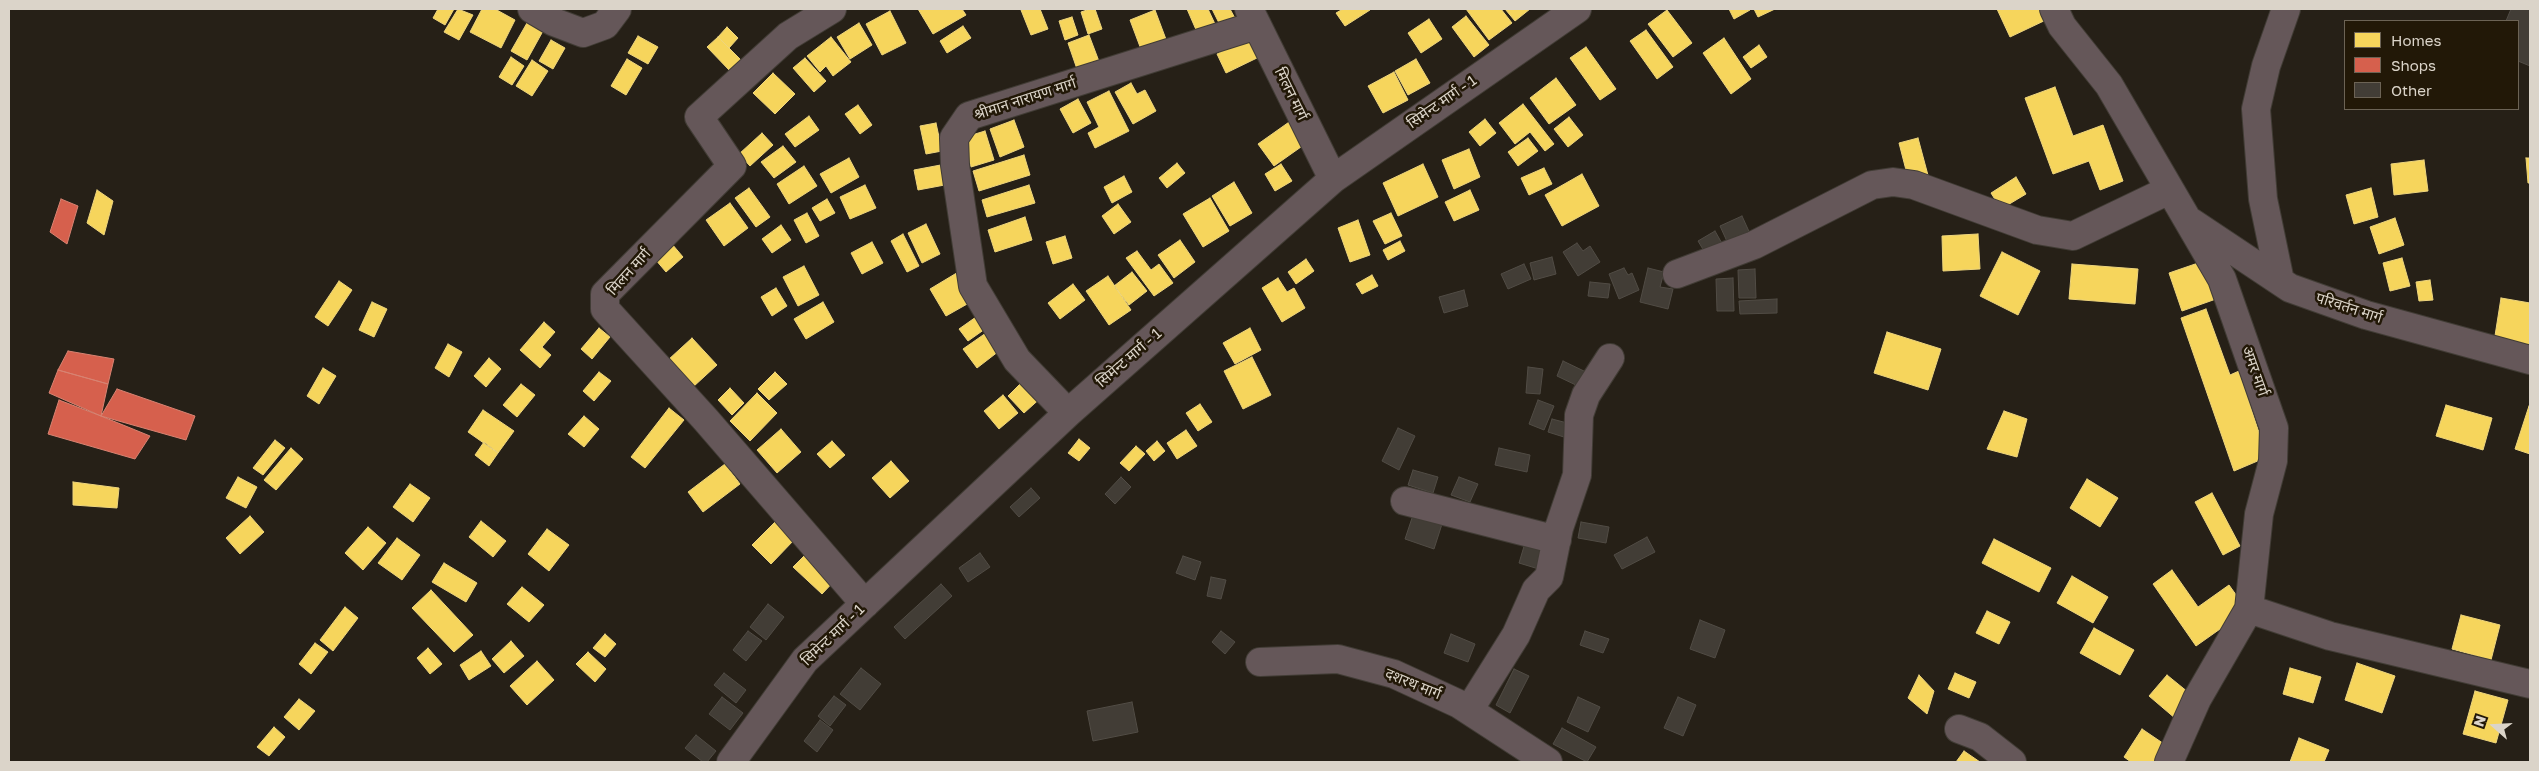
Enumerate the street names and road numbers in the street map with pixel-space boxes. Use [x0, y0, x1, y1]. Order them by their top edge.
street label: मिलन मार्ग [1271, 65, 1311, 123]
street label: सिमेन्ट मार्ग - 1 [1404, 71, 1480, 133]
street label: श्रीमान नारायण मार्ग [972, 74, 1078, 124]
street label: मिलन मार्ग [603, 245, 655, 299]
street label: परिवर्तन मार्ग [2314, 289, 2384, 327]
street label: सिमेन्ट मार्ग - 1 [1093, 325, 1165, 391]
street label: अमर मार्ग [2238, 344, 2272, 398]
street label: सिमेन्ट मार्ग - 1 [798, 600, 868, 670]
street label: दशरथ मार्ग [1382, 665, 1444, 703]

